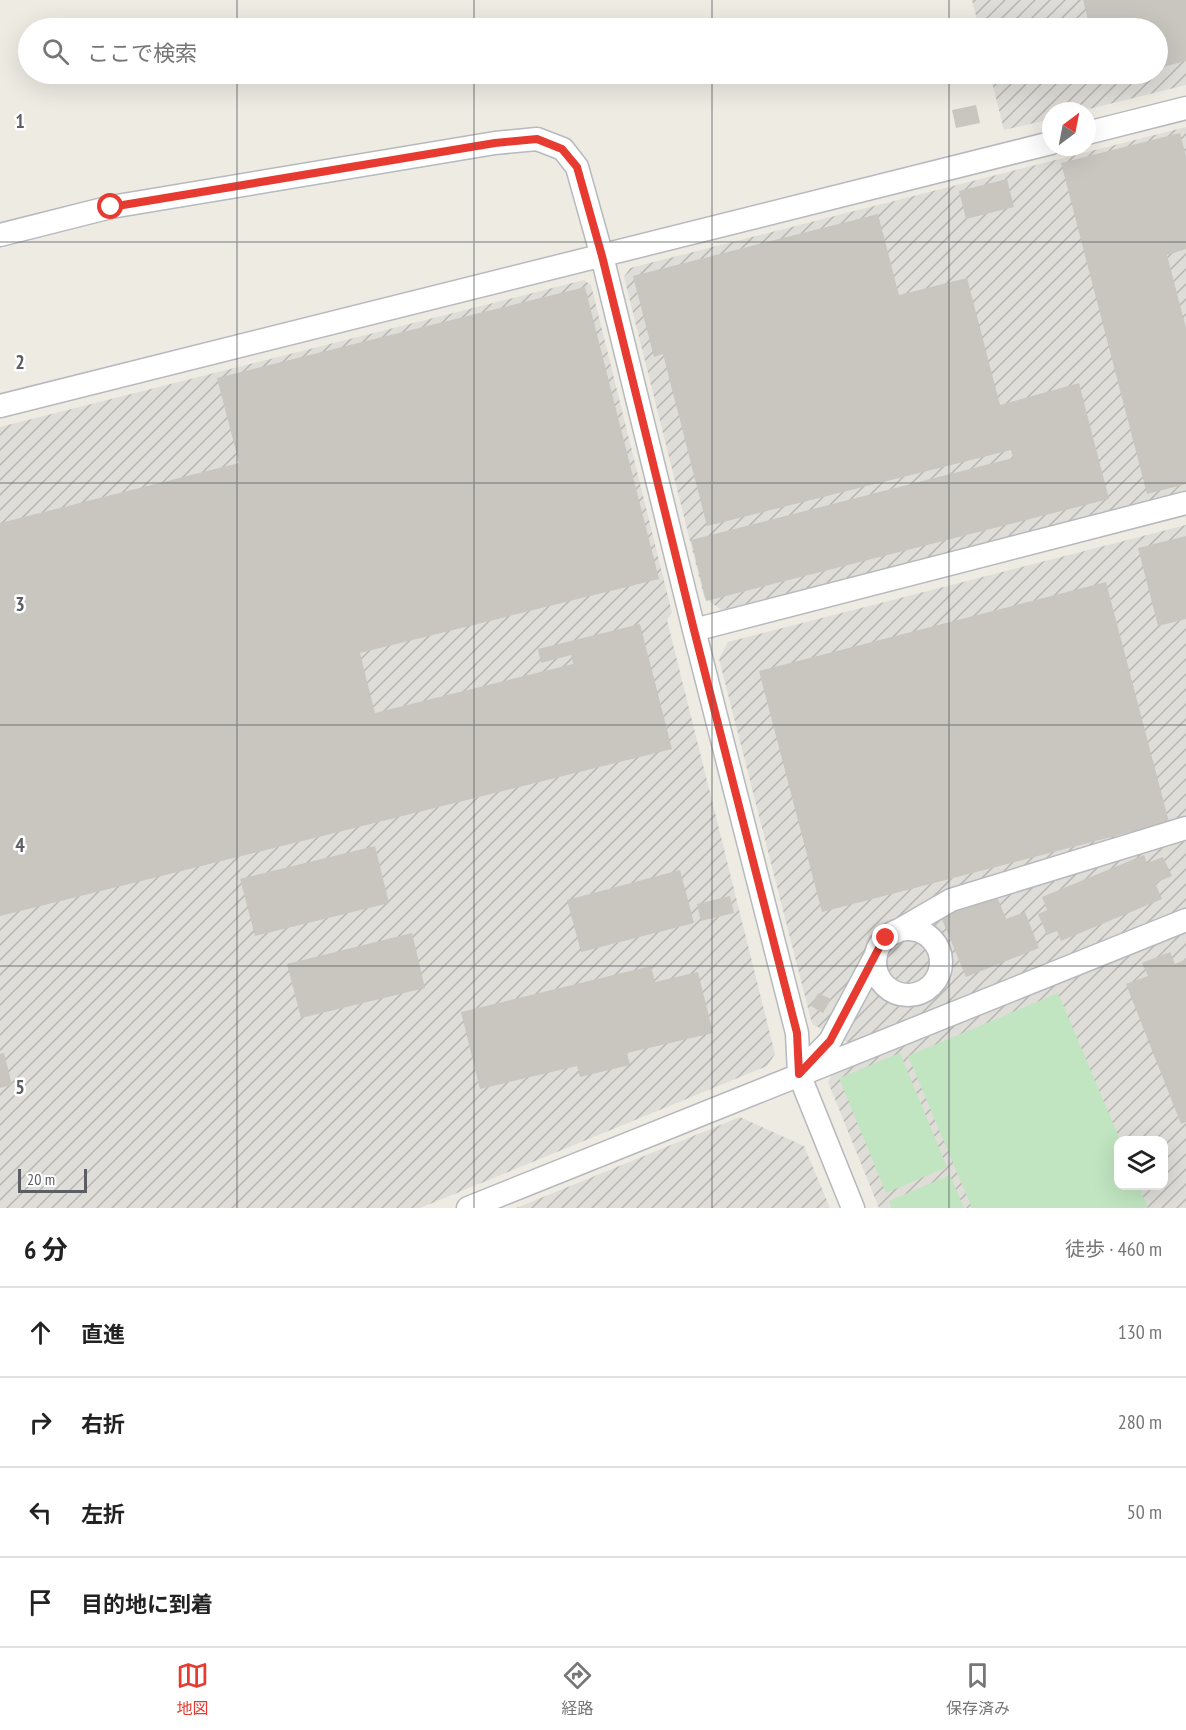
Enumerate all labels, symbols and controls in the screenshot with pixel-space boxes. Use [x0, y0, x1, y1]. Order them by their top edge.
search box [18, 18, 1168, 84]
icon: search [39, 35, 72, 68]
text: ここで検索 [87, 39, 197, 67]
north arrow [1042, 102, 1096, 156]
text: 1 [15, 108, 25, 134]
route start [97, 193, 123, 219]
text: 2 [15, 349, 25, 375]
text: 3 [15, 591, 25, 617]
text: 4 [15, 832, 25, 858]
route end [872, 924, 898, 950]
text: 5 [15, 1074, 25, 1100]
map controls [1114, 1136, 1168, 1190]
button: layers [1114, 1136, 1168, 1190]
scale bar [18, 1166, 87, 1194]
text: 20 m [27, 1169, 55, 1189]
text: 6 分 [24, 1233, 68, 1266]
text: 徒歩 · 460 m [1065, 1236, 1162, 1262]
icon: ahead [24, 1316, 57, 1349]
text: 130 m [1118, 1319, 1162, 1345]
text: 直進 [81, 1320, 125, 1348]
icon: right [24, 1406, 57, 1439]
text: 280 m [1118, 1409, 1162, 1435]
text: 右折 [81, 1410, 125, 1438]
icon: left [24, 1496, 57, 1529]
text: 50 m [1127, 1499, 1162, 1525]
text: 左折 [81, 1500, 125, 1528]
icon: arrive [24, 1586, 57, 1619]
text: 目的地に到着 [81, 1590, 213, 1618]
tab: 地図 [176, 1659, 209, 1719]
tab: 経路 [561, 1659, 594, 1719]
tab: 保存済み [946, 1659, 1010, 1719]

